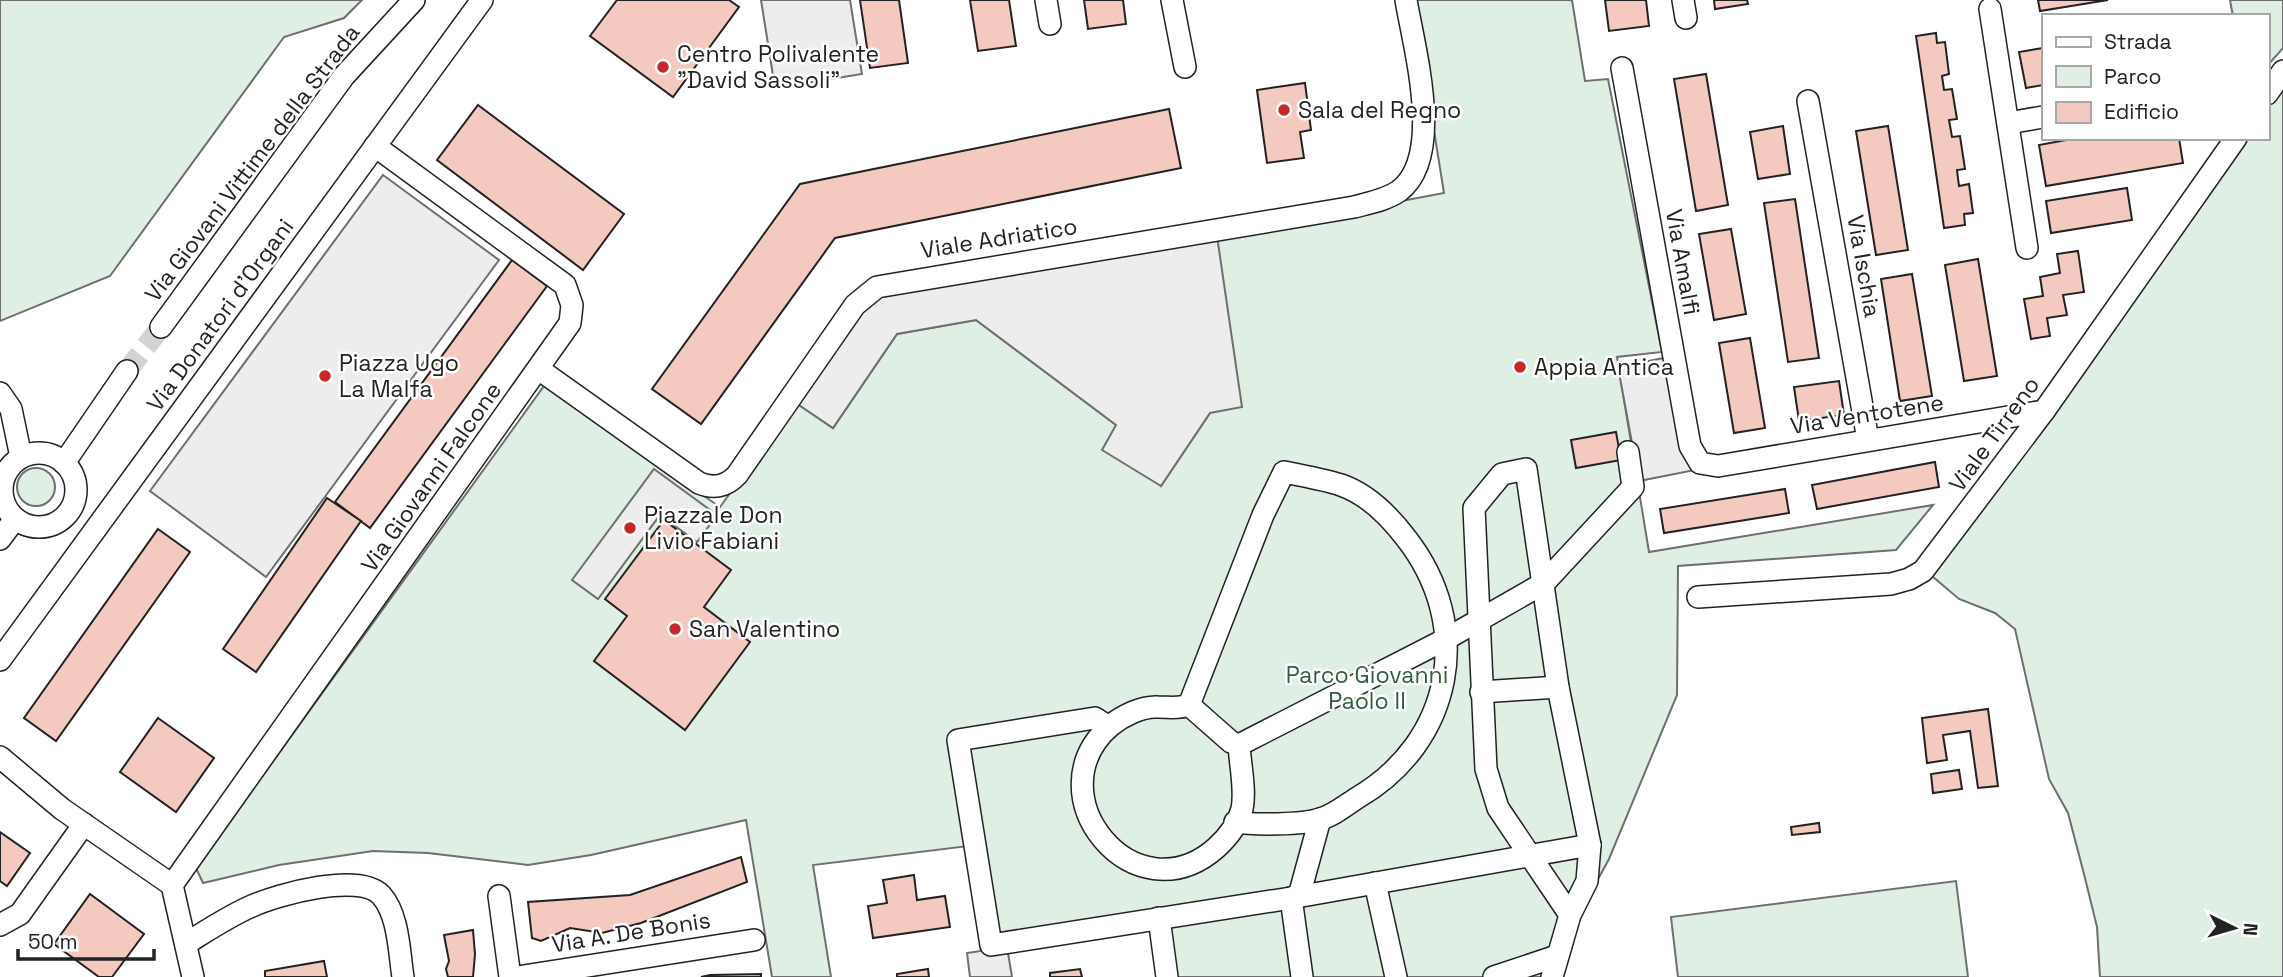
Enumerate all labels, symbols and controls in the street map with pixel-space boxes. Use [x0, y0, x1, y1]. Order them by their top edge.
legend [2042, 14, 2269, 140]
street label: Via Giovani Vittime della Strada [138, 18, 366, 308]
text: Strada [2104, 28, 2171, 55]
place label: Centro Polivalente "David Sassoli" [677, 39, 879, 95]
marker: Centro Polivalente "David Sassoli" [655, 59, 671, 75]
text: Parco [2104, 63, 2162, 90]
place label: Sala del Regno [1298, 95, 1461, 125]
text: Edificio [2104, 98, 2179, 125]
marker: Sala del Regno [1276, 102, 1292, 118]
street label: Via Amalfi [1659, 207, 1707, 317]
street label: Viale Adriatico [919, 211, 1079, 265]
street label: Via Ischia [1840, 212, 1888, 320]
street label: Via Donatori d'Organi [140, 213, 300, 417]
place label: Piazza Ugo La Malfa [339, 348, 459, 404]
place label: Appia Antica [1534, 352, 1674, 382]
marker: Appia Antica [1512, 359, 1528, 375]
marker: Piazza Ugo La Malfa [317, 368, 333, 384]
street label: Viale Tirreno [1942, 370, 2046, 498]
street label: Via Giovanni Falcone [354, 376, 508, 578]
street label: Via Ventotene [1788, 387, 1946, 441]
place label: Piazzale Don Livio Fabiani [644, 500, 783, 556]
marker: Piazzale Don Livio Fabiani [622, 520, 638, 536]
place label: San Valentino [689, 614, 840, 644]
marker: San Valentino [667, 621, 683, 637]
park label: Parco Giovanni Paolo II [1286, 660, 1448, 716]
north arrow [2199, 893, 2269, 963]
street label: Via A. De Bonis [550, 905, 712, 959]
scale bar [18, 918, 154, 962]
text: N [2237, 922, 2263, 937]
text: 50 m [28, 928, 78, 955]

